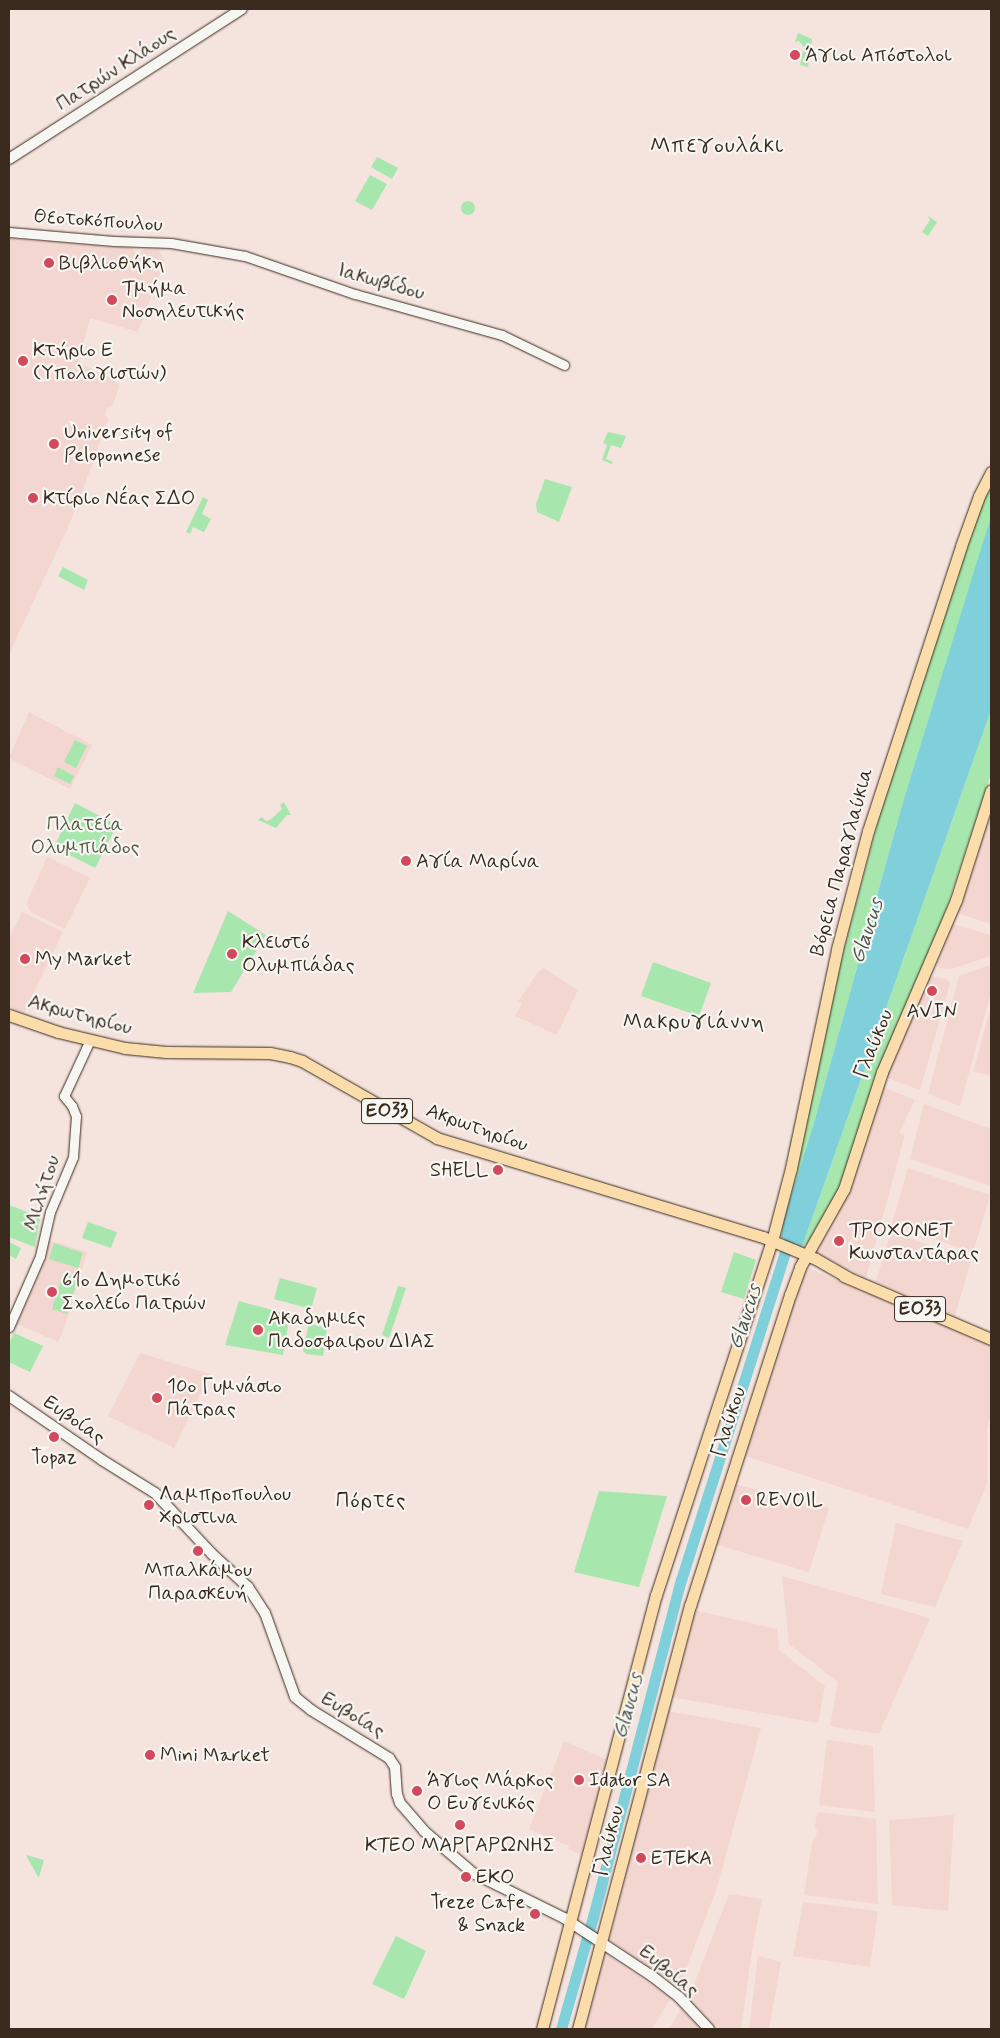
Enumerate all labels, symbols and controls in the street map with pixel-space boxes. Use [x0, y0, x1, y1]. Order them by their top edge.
street label: Πατρών Κλάους [52, 21, 180, 117]
place label: Άγιοι Απόστολοι [805, 43, 951, 67]
marker: Άγιοι Απόστολοι [789, 49, 801, 61]
district label: Μπεγουλάκι [649, 134, 785, 160]
street label: Θεοτοκόπουλου [33, 205, 163, 237]
place label: Βιβλιοθήκη [59, 251, 164, 275]
marker: Βιβλιοθήκη [43, 257, 55, 269]
street label: Ιακωβίδου [335, 258, 427, 306]
place label: Τμήμα Νοσηλευτικής [122, 276, 245, 323]
marker: Τμήμα Νοσηλευτικής [106, 294, 118, 306]
place label: Κτήριο Ε (Υπολογιστών) [33, 338, 166, 385]
marker: Κτήριο Ε (Υπολογιστών) [17, 355, 29, 367]
place label: University of Peloponnese [64, 420, 173, 467]
marker: University of Peloponnese [48, 438, 60, 450]
place label: Κτίριο Νέας ΣΔΟ [43, 486, 195, 510]
marker: Κτίριο Νέας ΣΔΟ [27, 492, 39, 504]
street label: Βόρεια Παραγλαύκια [805, 765, 879, 959]
park label: Πλατεία Ολυμπιάδος [31, 812, 139, 859]
place label: Αγία Μαρίνα [416, 849, 539, 873]
marker: Αγία Μαρίνα [400, 855, 412, 867]
water label: Glaucus [845, 895, 889, 967]
place label: Κλειστό Ολυμπιάδας [242, 930, 355, 977]
place label: My Market [35, 947, 134, 971]
marker: Κλειστό Ολυμπιάδας [226, 948, 238, 960]
marker: My Market [19, 953, 31, 965]
marker: AVIN [926, 985, 938, 997]
street label: Ακρωτηρίου [25, 990, 135, 1040]
place label: AVIN [907, 999, 957, 1023]
street label: Γλαύκου [849, 1006, 899, 1082]
district label: Μακρυγιάννη [621, 1009, 767, 1035]
road number: ΕΟ33 [361, 1094, 413, 1128]
street label: Ακρωτηρίου [423, 1098, 531, 1158]
street label: Μιλήτου [19, 1152, 65, 1234]
place label: SHELL [430, 1158, 488, 1182]
marker: SHELL [492, 1164, 504, 1176]
place label: ΤΡΟΧΟΝΕΤ Κωνσταντάρας [849, 1218, 979, 1265]
marker: ΤΡΟΧΟΝΕΤ Κωνσταντάρας [833, 1235, 845, 1247]
place label: 61ο Δημοτικό Σχολείο Πατρών [62, 1268, 205, 1315]
water label: Glaucus [723, 1281, 767, 1353]
marker: 61ο Δημοτικό Σχολείο Πατρών [46, 1286, 58, 1298]
road number: ΕΟ33 [894, 1292, 946, 1326]
place label: Ακαδημιες Παδοσφαιρου ΔΙΑΣ [268, 1306, 435, 1353]
marker: Ακαδημιες Παδοσφαιρου ΔΙΑΣ [252, 1324, 264, 1336]
place label: 10ο Γυμνάσιο Πάτρας [167, 1374, 282, 1421]
street label: Γλαύκου [706, 1384, 752, 1460]
street label: Ευβοίας [38, 1390, 110, 1450]
marker: 10ο Γυμνάσιο Πάτρας [151, 1392, 163, 1404]
marker: Topaz [48, 1431, 60, 1443]
place label: Topaz [31, 1445, 77, 1469]
place label: Λαμπροπουλου Χριστινα [159, 1482, 291, 1529]
district label: Πόρτες [335, 1488, 407, 1514]
place label: REVOIL [756, 1488, 823, 1512]
marker: REVOIL [740, 1494, 752, 1506]
marker: Λαμπροπουλου Χριστινα [143, 1499, 155, 1511]
marker: Μπαλκάμου Παρασκευή [192, 1545, 204, 1557]
place label: Μπαλκάμου Παρασκευή [144, 1559, 252, 1606]
water label: Glaucus [607, 1671, 649, 1741]
street label: Ευβοίας [317, 1687, 389, 1743]
place label: Mini Market [160, 1743, 270, 1767]
marker: Mini Market [144, 1749, 156, 1761]
place label: Άγιος Μάρκος Ο Ευγενικός [427, 1768, 553, 1815]
place label: Idator SA [589, 1768, 671, 1792]
marker: Idator SA [573, 1774, 585, 1786]
marker: Άγιος Μάρκος Ο Ευγενικός [411, 1785, 423, 1797]
street label: Γλαύκου [589, 1803, 629, 1879]
marker: ΚΤΕΟ ΜΑΡΓΑΡΩΝΗΣ [454, 1819, 466, 1831]
place label: ΚΤΕΟ ΜΑΡΓΑΡΩΝΗΣ [365, 1833, 555, 1857]
place label: ΕΤΕΚΑ [651, 1846, 712, 1870]
marker: ΕΤΕΚΑ [635, 1852, 647, 1864]
place label: ΕΚΟ [476, 1865, 515, 1889]
marker: ΕΚΟ [460, 1871, 472, 1883]
place label: Treze Cafe & Snack [432, 1890, 525, 1937]
marker: Treze Cafe & Snack [529, 1908, 541, 1920]
street label: Ευβοίας [634, 1940, 704, 2002]

